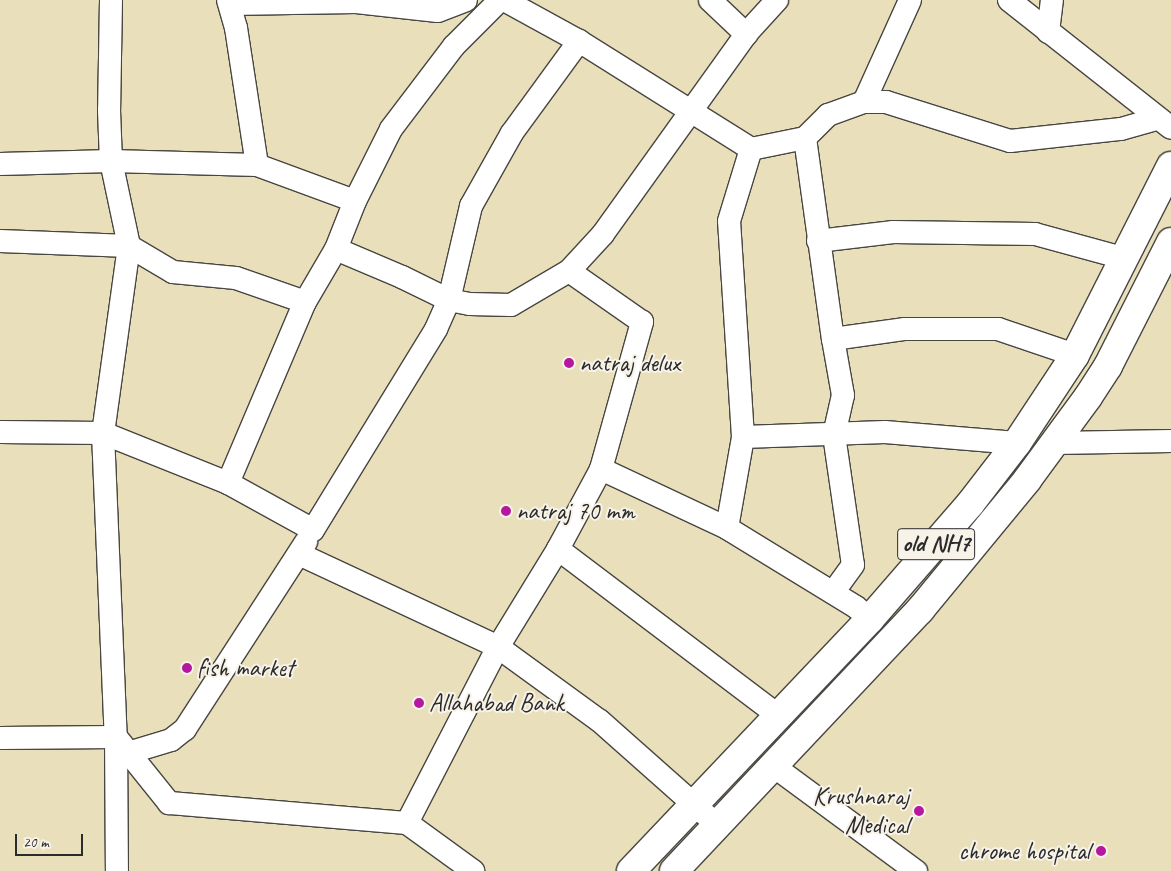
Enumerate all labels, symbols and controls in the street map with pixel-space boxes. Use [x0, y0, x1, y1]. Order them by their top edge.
place label: natraj delux [579, 348, 680, 378]
marker: natraj delux [563, 357, 575, 369]
place label: natraj 70 mm [516, 496, 634, 526]
marker: natraj 70 mm [500, 505, 512, 517]
road number: old NH7 [896, 522, 976, 566]
place label: fish market [197, 653, 294, 683]
marker: fish market [181, 662, 193, 674]
place label: Allahabad Bank [429, 688, 564, 718]
marker: Allahabad Bank [413, 697, 425, 709]
place label: Krushnaraj Medical [813, 782, 909, 841]
marker: Krushnaraj Medical [913, 805, 925, 817]
scale bar [18, 824, 85, 856]
text: 20 m [23, 833, 49, 852]
place label: chrome hospital [958, 836, 1090, 866]
marker: chrome hospital [1094, 844, 1108, 858]

